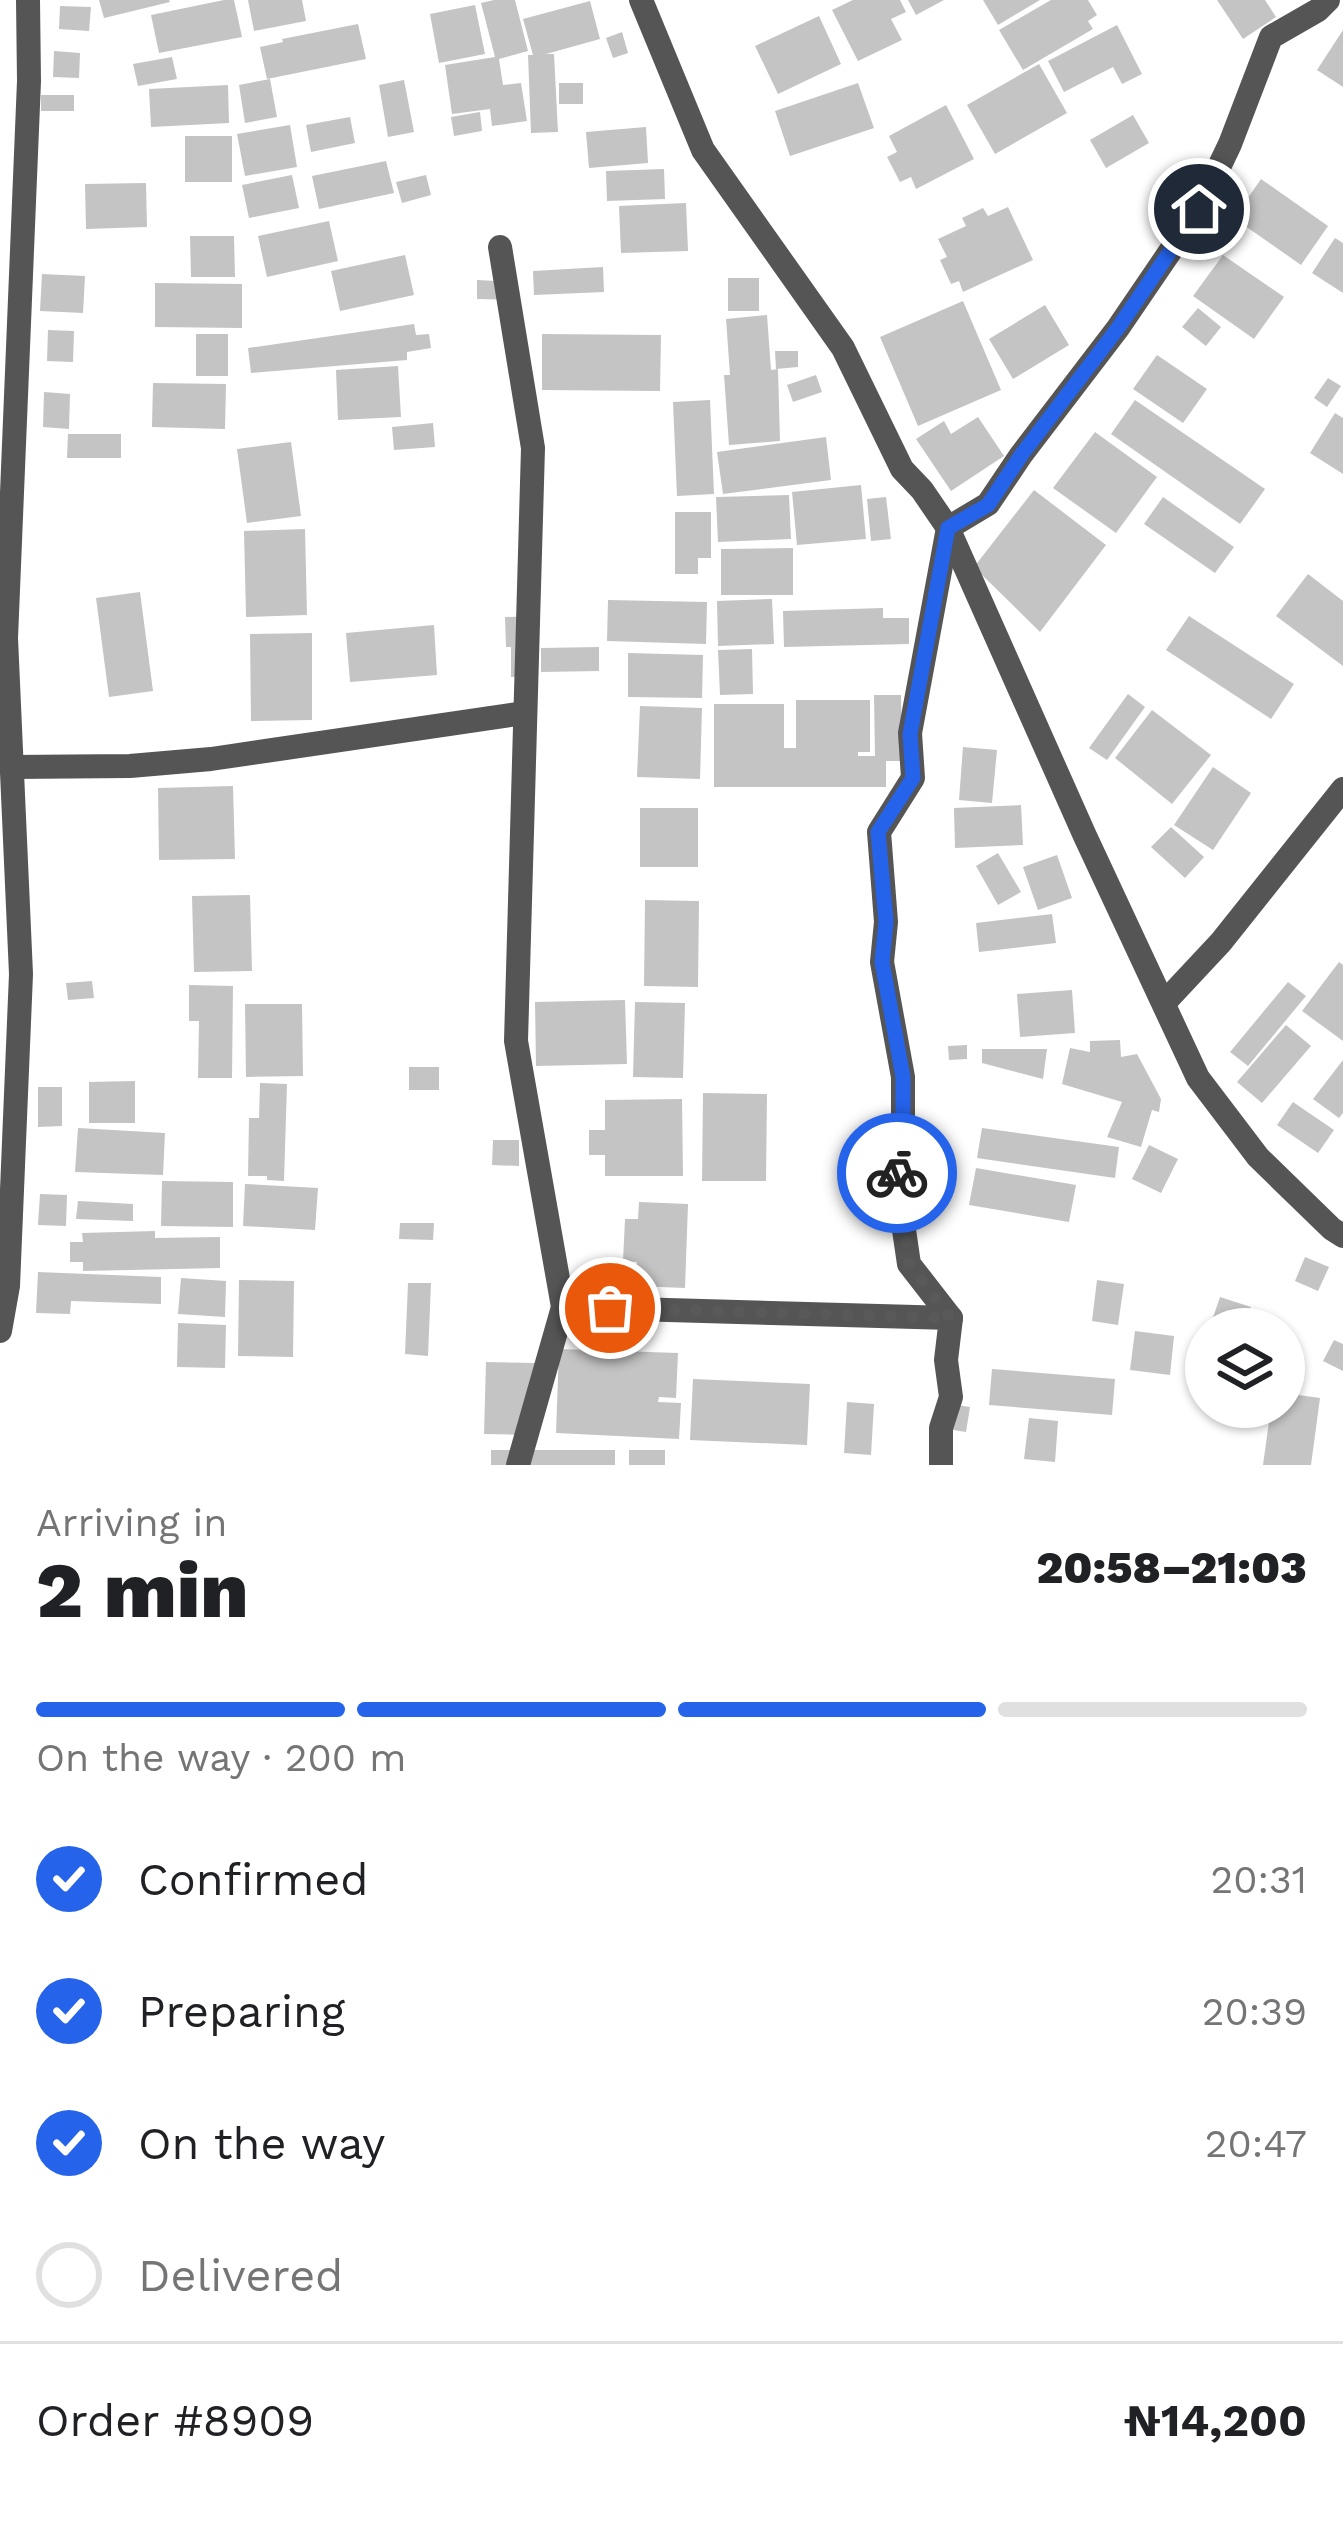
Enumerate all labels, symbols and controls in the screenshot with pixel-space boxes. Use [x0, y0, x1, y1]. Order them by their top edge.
pin [1148, 158, 1250, 260]
icon: home [1166, 176, 1232, 242]
courier [837, 1113, 957, 1233]
icon: bike [864, 1140, 930, 1206]
pin [559, 1257, 661, 1359]
icon: bag [577, 1275, 643, 1341]
map controls [1185, 1308, 1305, 1428]
button: layers [1185, 1308, 1305, 1428]
text: Arriving in [36, 1500, 227, 1545]
text: 20:58–21:03 [1036, 1541, 1307, 1594]
text: 2 min [36, 1544, 249, 1636]
text: On the way · 200 m [36, 1735, 406, 1780]
icon: check [36, 1846, 102, 1912]
text: Confirmed [138, 1853, 369, 1906]
text: 20:31 [1211, 1857, 1307, 1902]
icon: check [36, 1978, 102, 2044]
text: Preparing [138, 1985, 345, 2038]
text: 20:39 [1202, 1989, 1307, 2034]
icon: check [36, 2110, 102, 2176]
text: On the way [138, 2117, 385, 2170]
text: 20:47 [1205, 2121, 1307, 2166]
text: Delivered [138, 2249, 343, 2302]
text: Order #8909 [36, 2394, 314, 2447]
text: ₦14,200 [1124, 2394, 1307, 2447]

